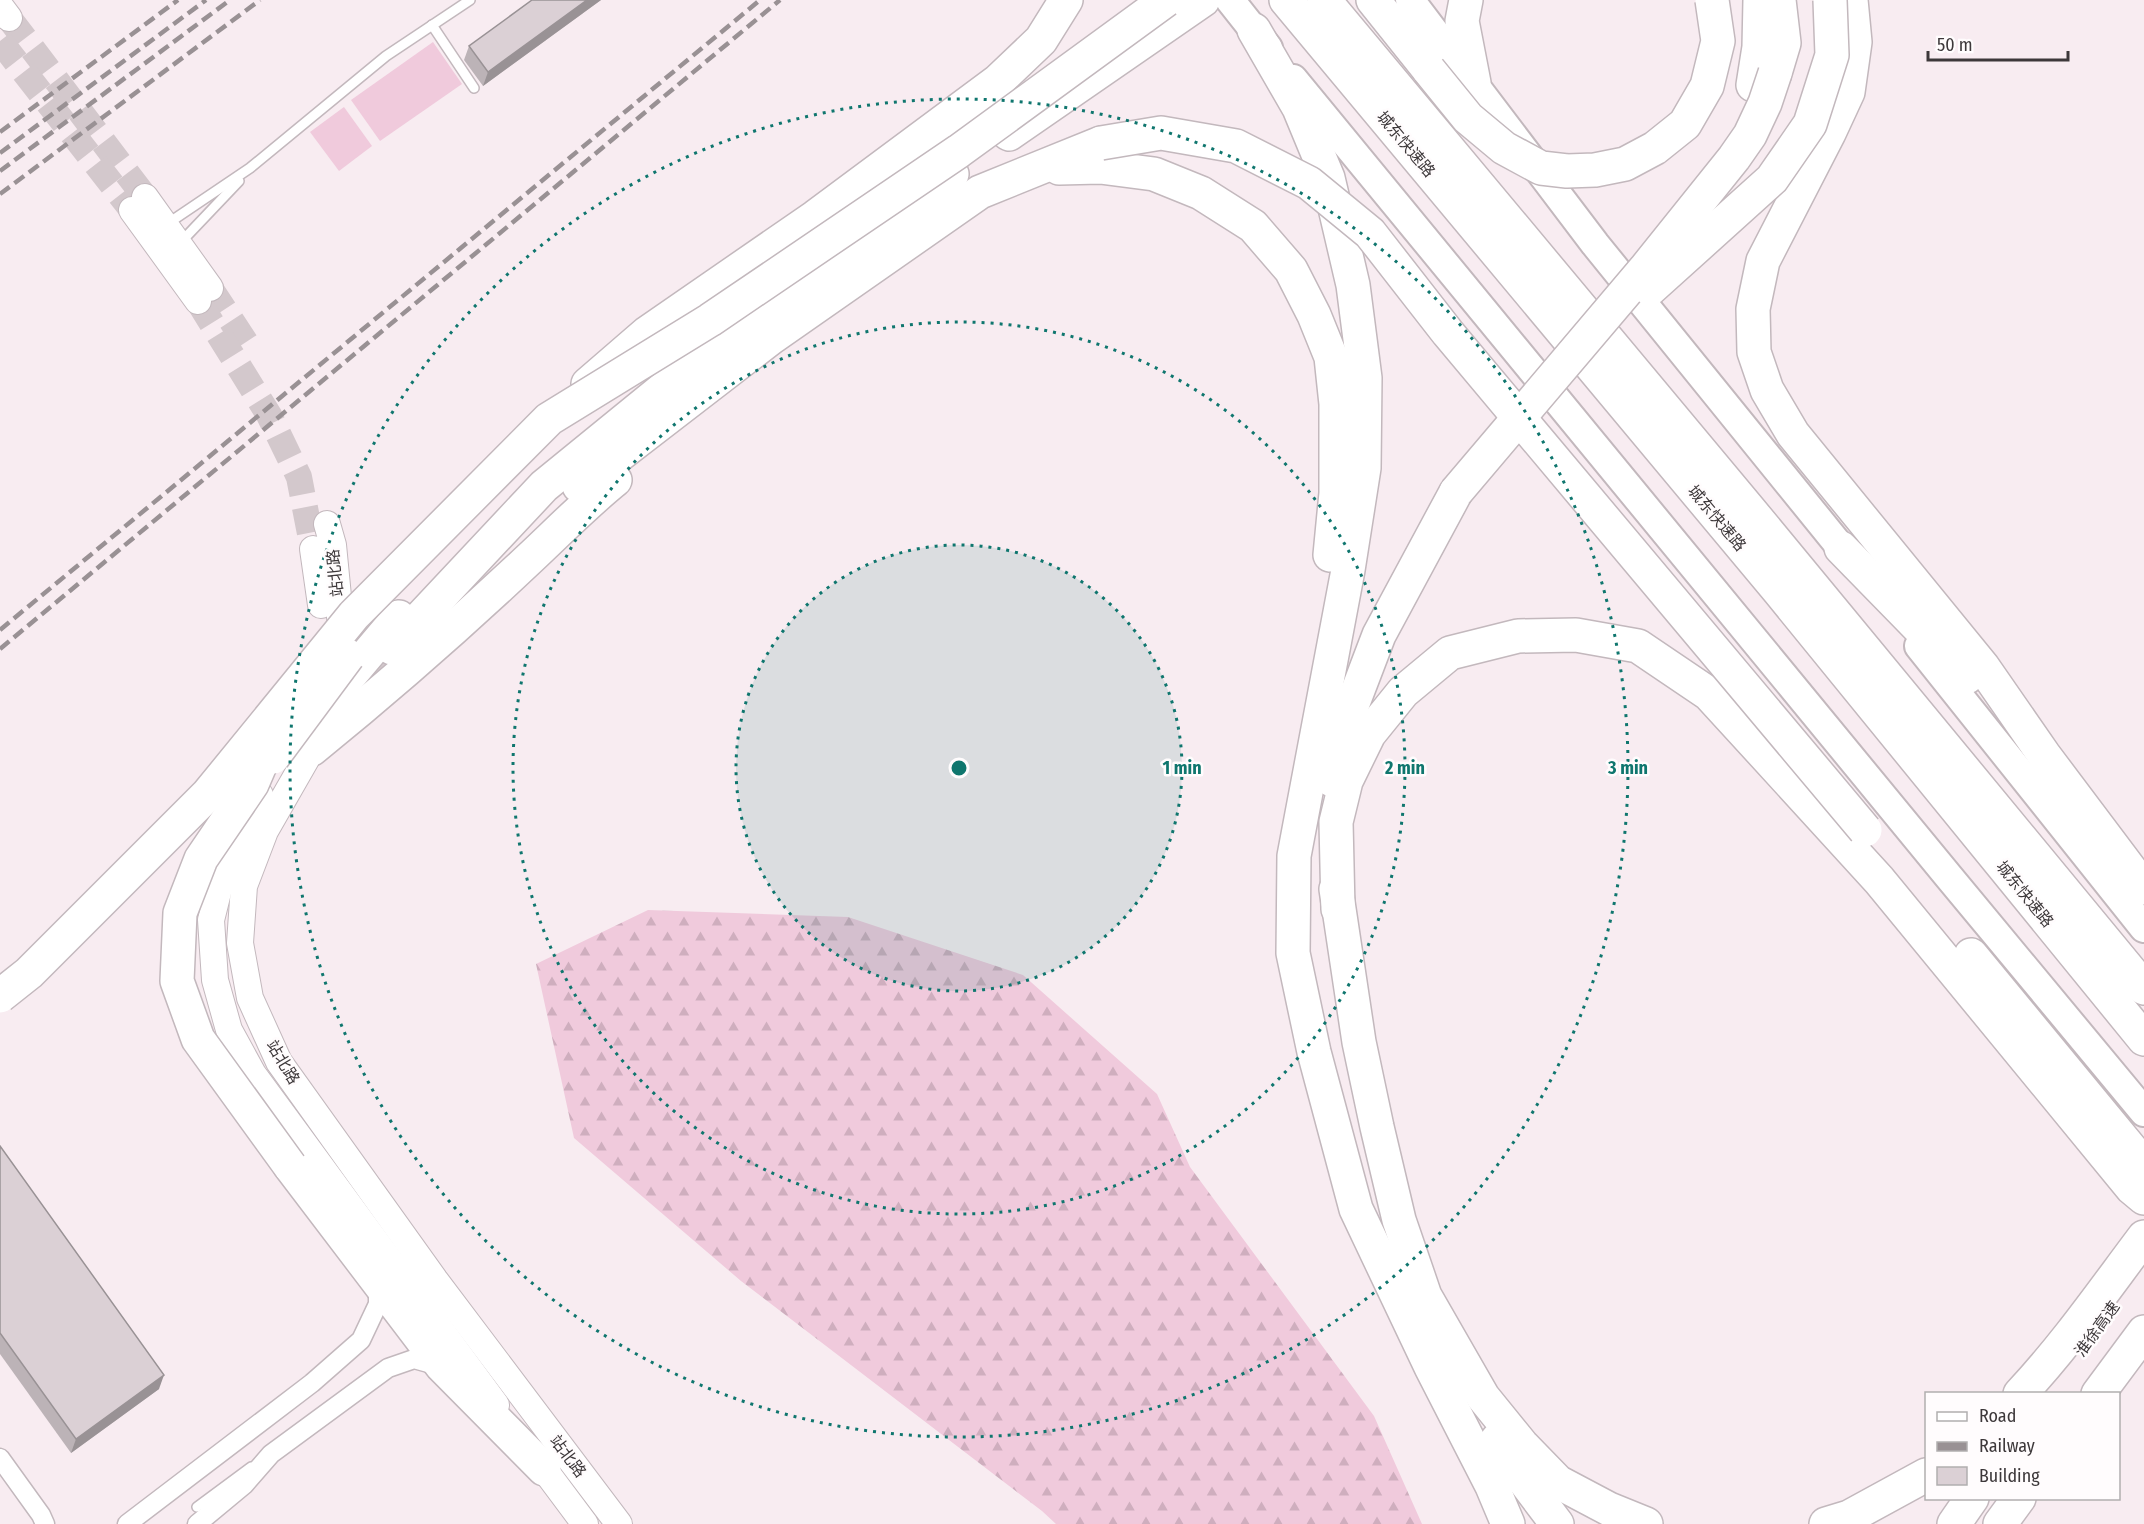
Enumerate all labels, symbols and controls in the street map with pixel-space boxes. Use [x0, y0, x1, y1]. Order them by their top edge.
scale bar [1928, 24, 2068, 62]
text: 50 m [1937, 34, 1973, 56]
street label: 城东快速路 [1373, 107, 1439, 181]
street label: 城东快速路 [1684, 481, 1750, 555]
street label: 站北路 [323, 548, 347, 598]
text: 1 min [1162, 757, 1202, 779]
text: 2 min [1384, 757, 1425, 779]
text: 3 min [1607, 757, 1648, 779]
centre of rings [949, 758, 969, 778]
street label: 城东快速路 [1992, 857, 2058, 931]
street label: 站北路 [262, 1037, 304, 1087]
street label: 淮徐高速 [2071, 1298, 2123, 1360]
legend [1925, 1392, 2120, 1500]
text: Road [1979, 1405, 2016, 1427]
street label: 站北路 [546, 1431, 590, 1481]
text: Railway [1979, 1435, 2035, 1457]
text: Building [1979, 1465, 2040, 1487]

